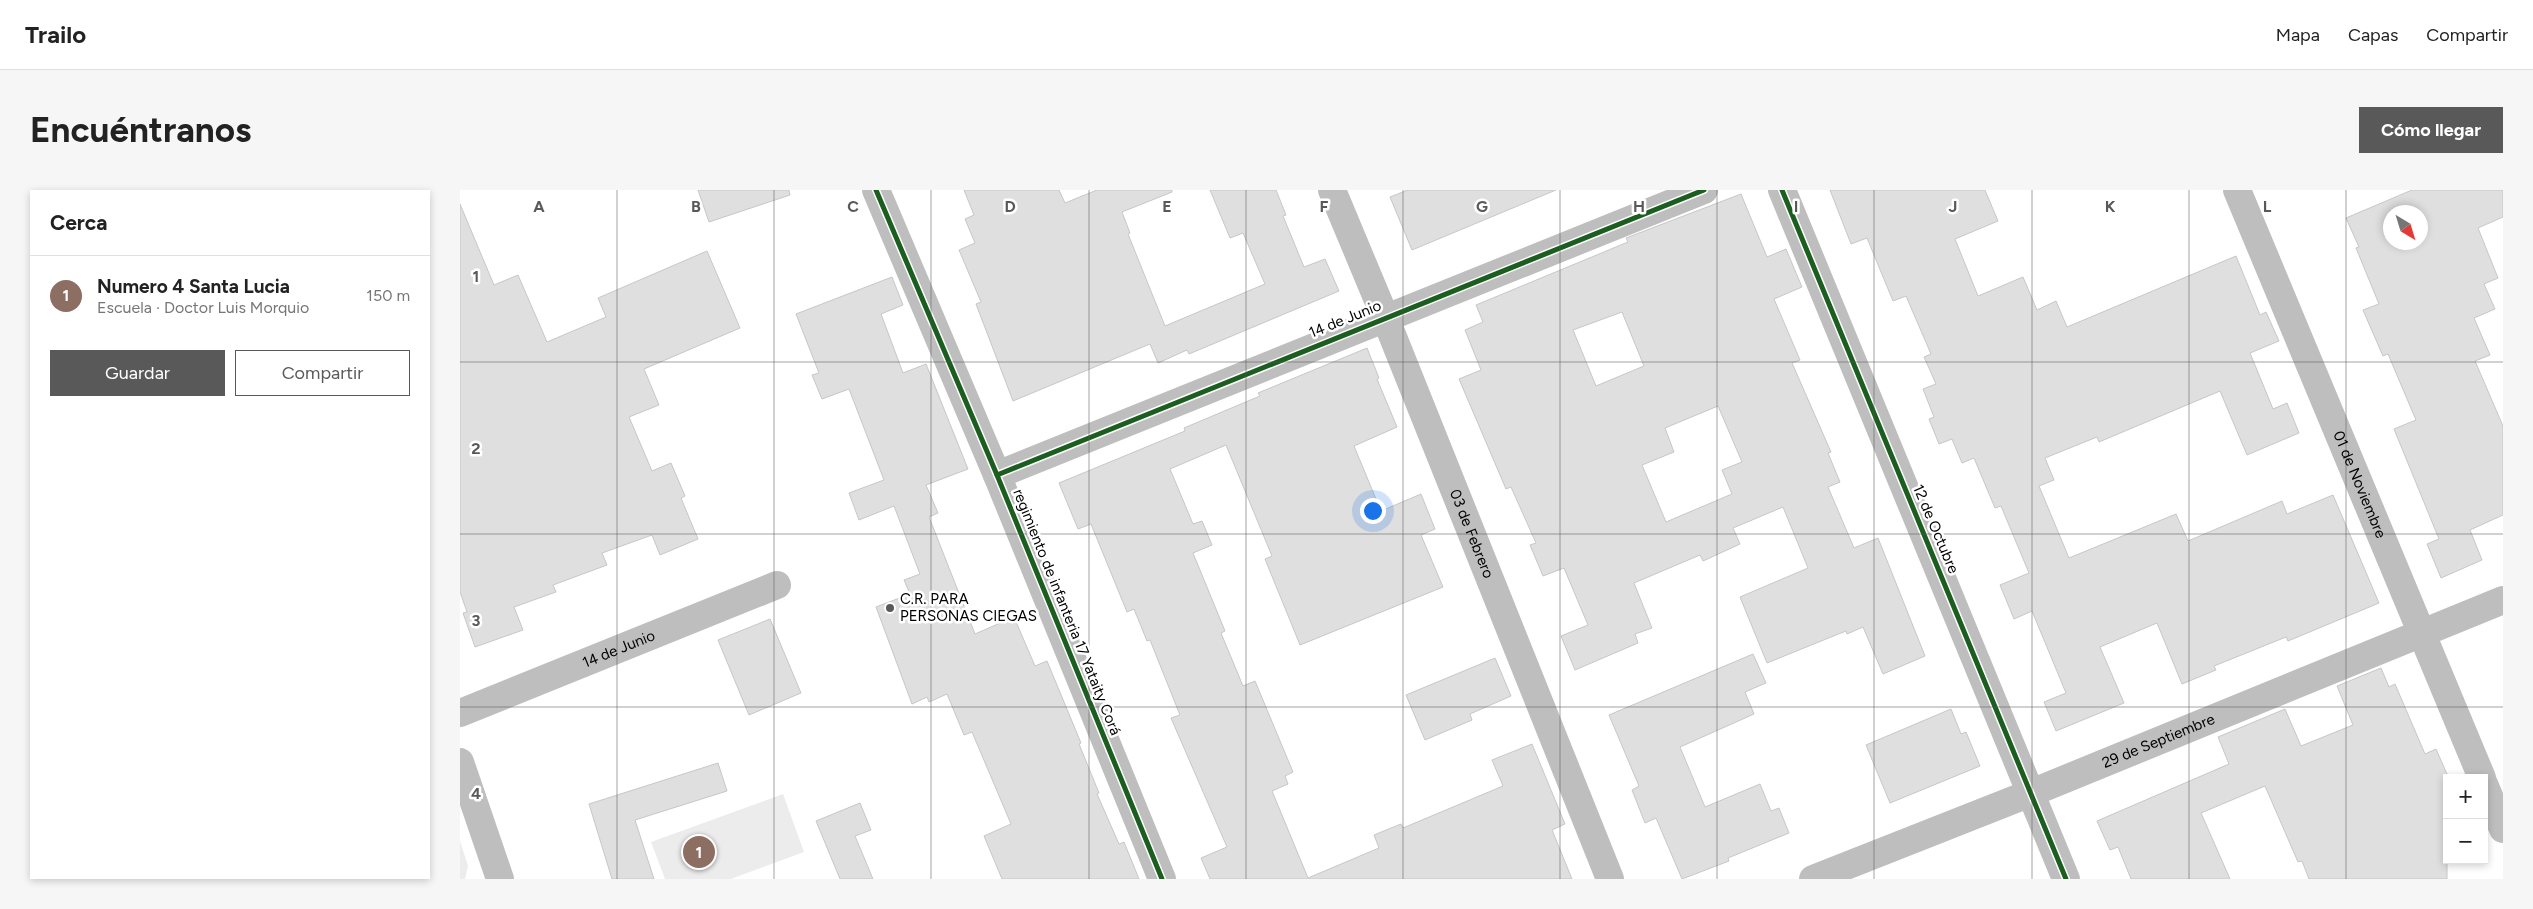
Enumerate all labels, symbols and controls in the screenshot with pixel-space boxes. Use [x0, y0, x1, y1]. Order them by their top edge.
text: Trailo [25, 20, 86, 49]
text: Mapa [2276, 24, 2320, 46]
text: Capas [2348, 24, 2398, 46]
text: Compartir [2426, 24, 2508, 46]
button: Cómo llegar [2359, 107, 2503, 153]
text: Encuéntranos [30, 109, 251, 151]
text: A [533, 197, 545, 216]
text: B [691, 197, 701, 216]
text: C [847, 197, 859, 216]
text: D [1004, 197, 1016, 216]
text: E [1162, 197, 1172, 216]
text: F [1320, 197, 1329, 216]
text: G [1476, 197, 1488, 216]
text: H [1633, 197, 1645, 216]
text: I [1794, 197, 1798, 216]
text: J [1949, 197, 1957, 216]
text: K [2105, 197, 2116, 216]
text: L [2263, 197, 2272, 216]
north arrow [2383, 205, 2428, 250]
text: Cerca [50, 210, 107, 235]
text: 1 [473, 267, 479, 286]
text: Numero 4 Santa Lucia [97, 275, 290, 298]
text: 1 [63, 286, 69, 305]
text: 150 m [366, 286, 410, 305]
street label: 14 de Junio [1306, 296, 1384, 342]
text: Escuela · Doctor Luis Morquio [97, 298, 309, 317]
button: Guardar [50, 350, 225, 396]
button: Compartir [235, 350, 410, 396]
street label: 01 de Noviembre [2329, 428, 2390, 541]
text: 2 [471, 439, 481, 458]
street label: 12 de Octubre [1909, 482, 1963, 576]
street label: regimiento de infanteria 17 Yataity Corá [1009, 486, 1125, 738]
street label: 03 de Febrero [1446, 487, 1498, 581]
your location [1360, 498, 1386, 524]
place label: C.R. PARA PERSONAS CIEGAS [900, 590, 1037, 625]
marker: C.R. PARA PERSONAS CIEGAS [884, 602, 896, 614]
text: 3 [472, 611, 481, 630]
street label: 14 de Junio [580, 626, 658, 672]
street label: 29 de Septiembre [2100, 710, 2217, 772]
map controls [2443, 774, 2488, 864]
button: + [2443, 774, 2488, 819]
text: 4 [471, 784, 481, 803]
button: − [2443, 819, 2488, 864]
pin: 1 [683, 833, 715, 871]

